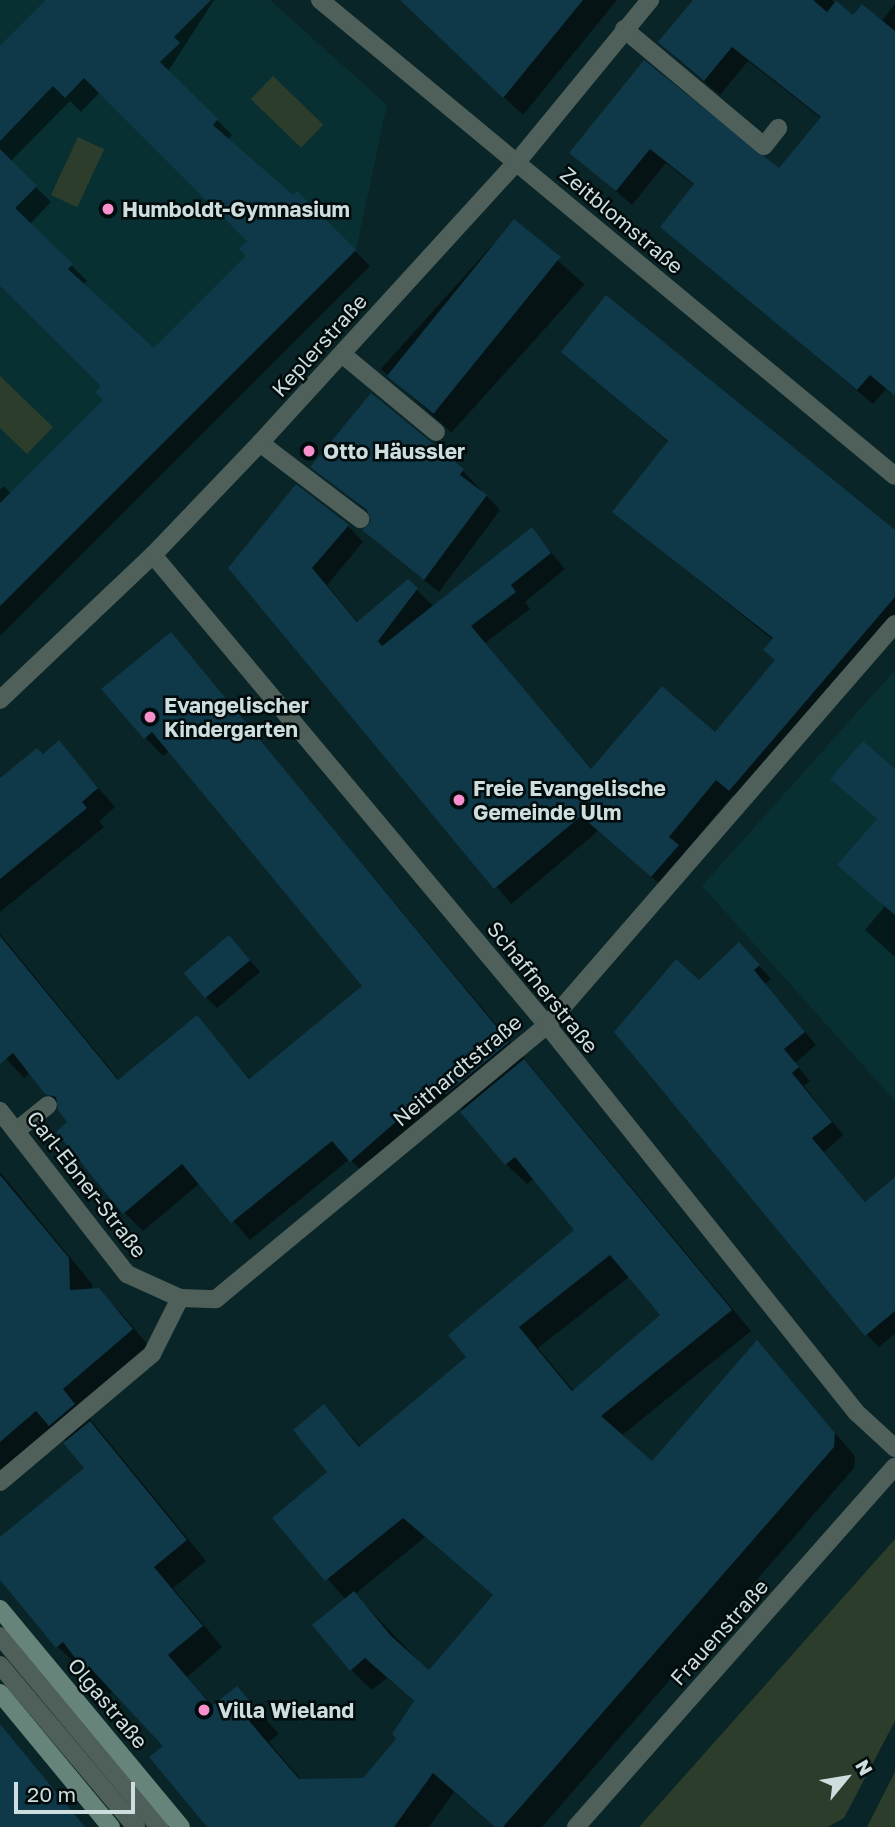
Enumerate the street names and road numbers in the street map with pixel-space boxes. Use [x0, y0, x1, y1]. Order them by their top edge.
street label: Zeitblomstraße [555, 161, 689, 279]
street label: Keplerstraße [266, 288, 372, 402]
street label: Schaffnerstraße [482, 916, 604, 1058]
street label: Neithardtstraße [388, 1009, 526, 1131]
street label: Carl-Ebner-Straße [22, 1105, 152, 1263]
street label: Frauenstraße [665, 1574, 773, 1690]
street label: Olgastraße [63, 1653, 153, 1753]

